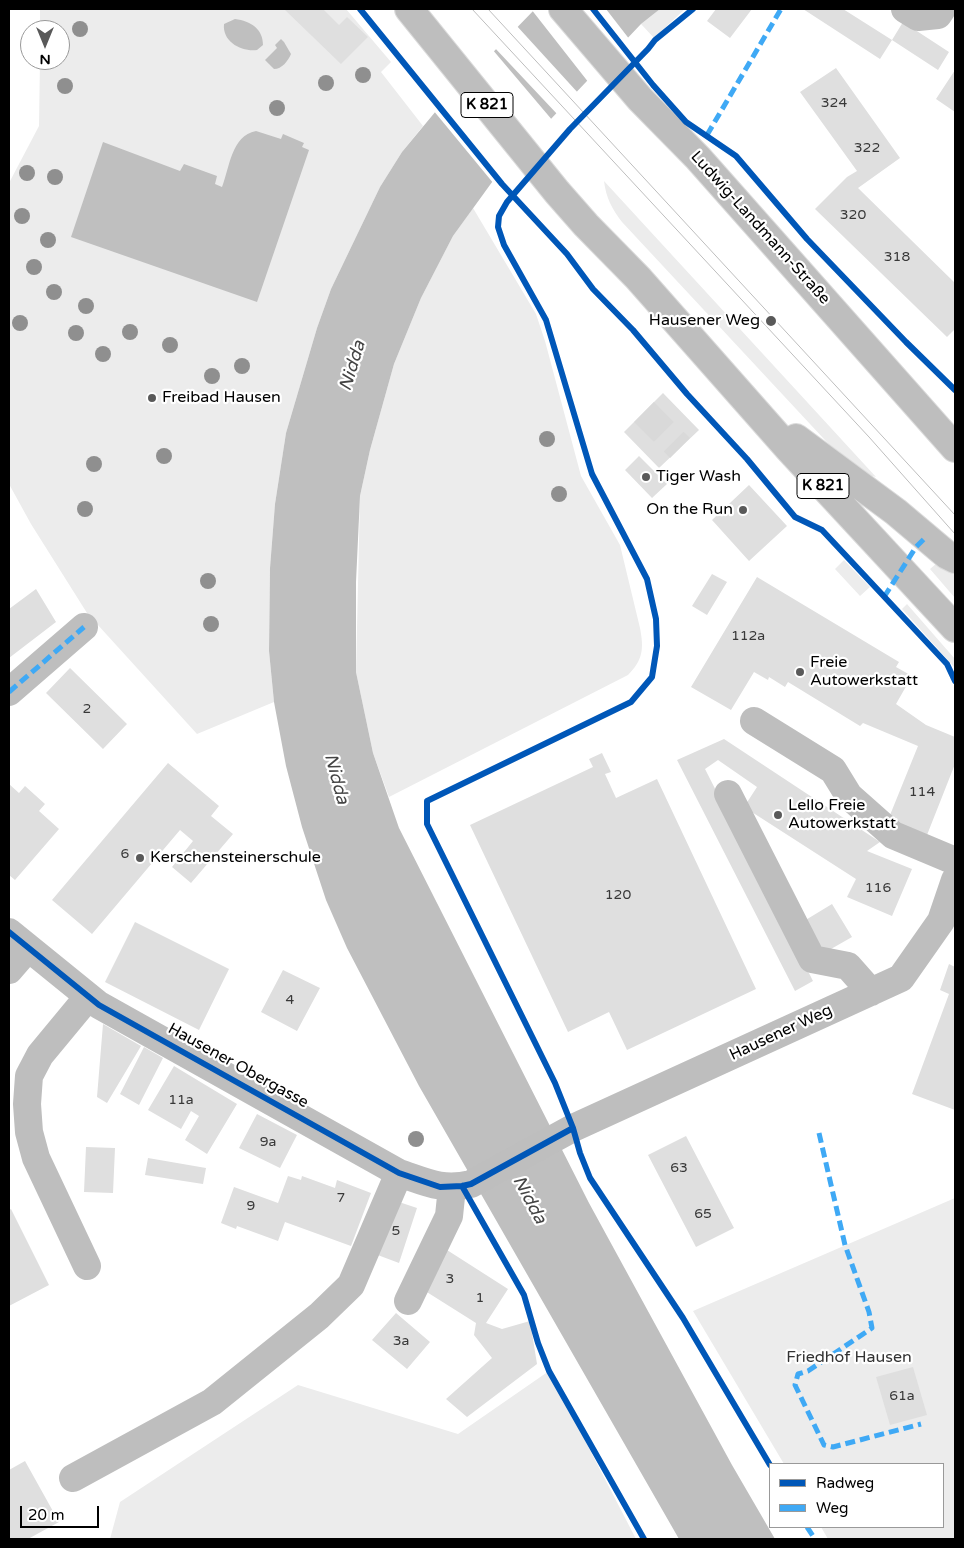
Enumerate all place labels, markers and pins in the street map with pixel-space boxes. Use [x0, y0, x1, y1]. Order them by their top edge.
place label: Hausener Weg [649, 311, 760, 331]
marker: Hausener Weg [764, 314, 778, 328]
place label: Freibad Hausen [162, 388, 281, 408]
marker: Freibad Hausen [146, 392, 158, 404]
place label: Tiger Wash [656, 467, 741, 487]
marker: Tiger Wash [640, 471, 652, 483]
place label: On the Run [646, 500, 733, 520]
marker: On the Run [737, 504, 749, 516]
place label: Freie Autowerkstatt [810, 653, 918, 691]
marker: Freie Autowerkstatt [794, 666, 806, 678]
place label: Lello Freie Autowerkstatt [788, 796, 896, 834]
marker: Lello Freie Autowerkstatt [772, 809, 784, 821]
place label: Kerschensteinerschule [150, 848, 321, 868]
marker: Kerschensteinerschule [134, 852, 146, 864]

